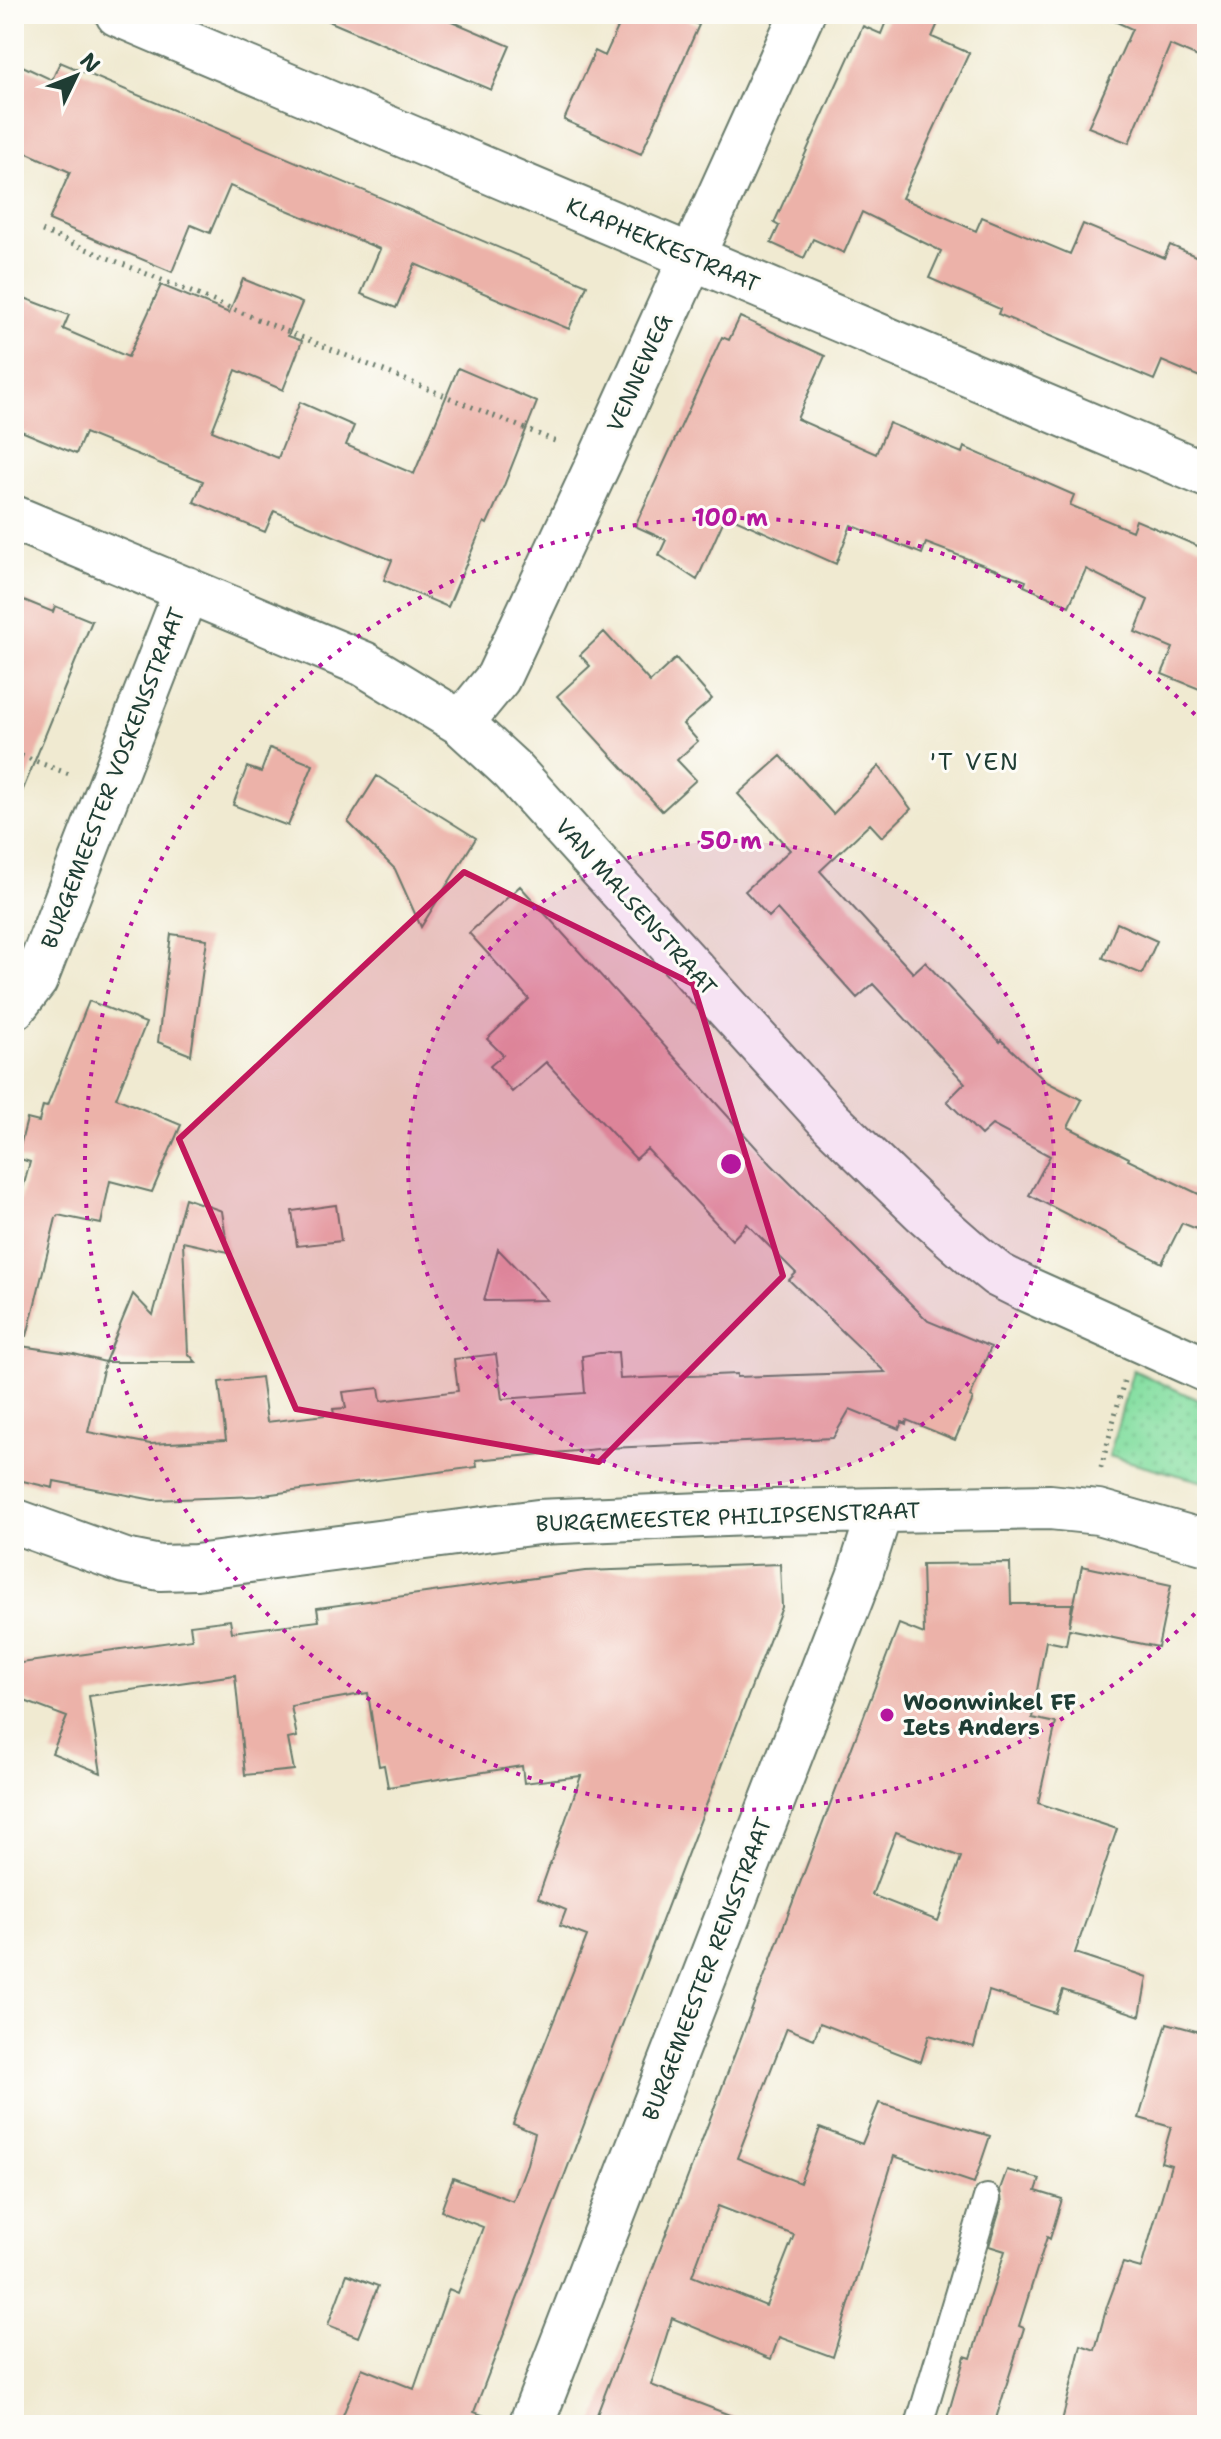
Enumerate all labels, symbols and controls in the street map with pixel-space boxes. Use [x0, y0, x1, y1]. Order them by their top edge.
north arrow [36, 36, 116, 116]
text: N [74, 46, 107, 79]
street label: KLAPHEKKESTRAAT [562, 191, 765, 299]
street label: VENNEWEG [600, 309, 678, 436]
text: 100 m [694, 502, 768, 534]
street label: BURGEMEESTER VOSKENSSTRAAT [34, 603, 192, 953]
district label: 'T VEN [930, 746, 1020, 778]
street label: VAN MALSENSTRAAT [549, 812, 724, 1002]
text: 50 m [700, 825, 762, 857]
centre of rings [717, 1150, 745, 1178]
street label: BURGEMEESTER PHILIPSENSTRAAT [535, 1496, 921, 1538]
place label: Woonwinkel FF Iets Anders [903, 1688, 1076, 1742]
marker: Woonwinkel FF Iets Anders [878, 1706, 896, 1724]
street label: BURGEMEESTER RENSSTRAAT [636, 1813, 778, 2125]

